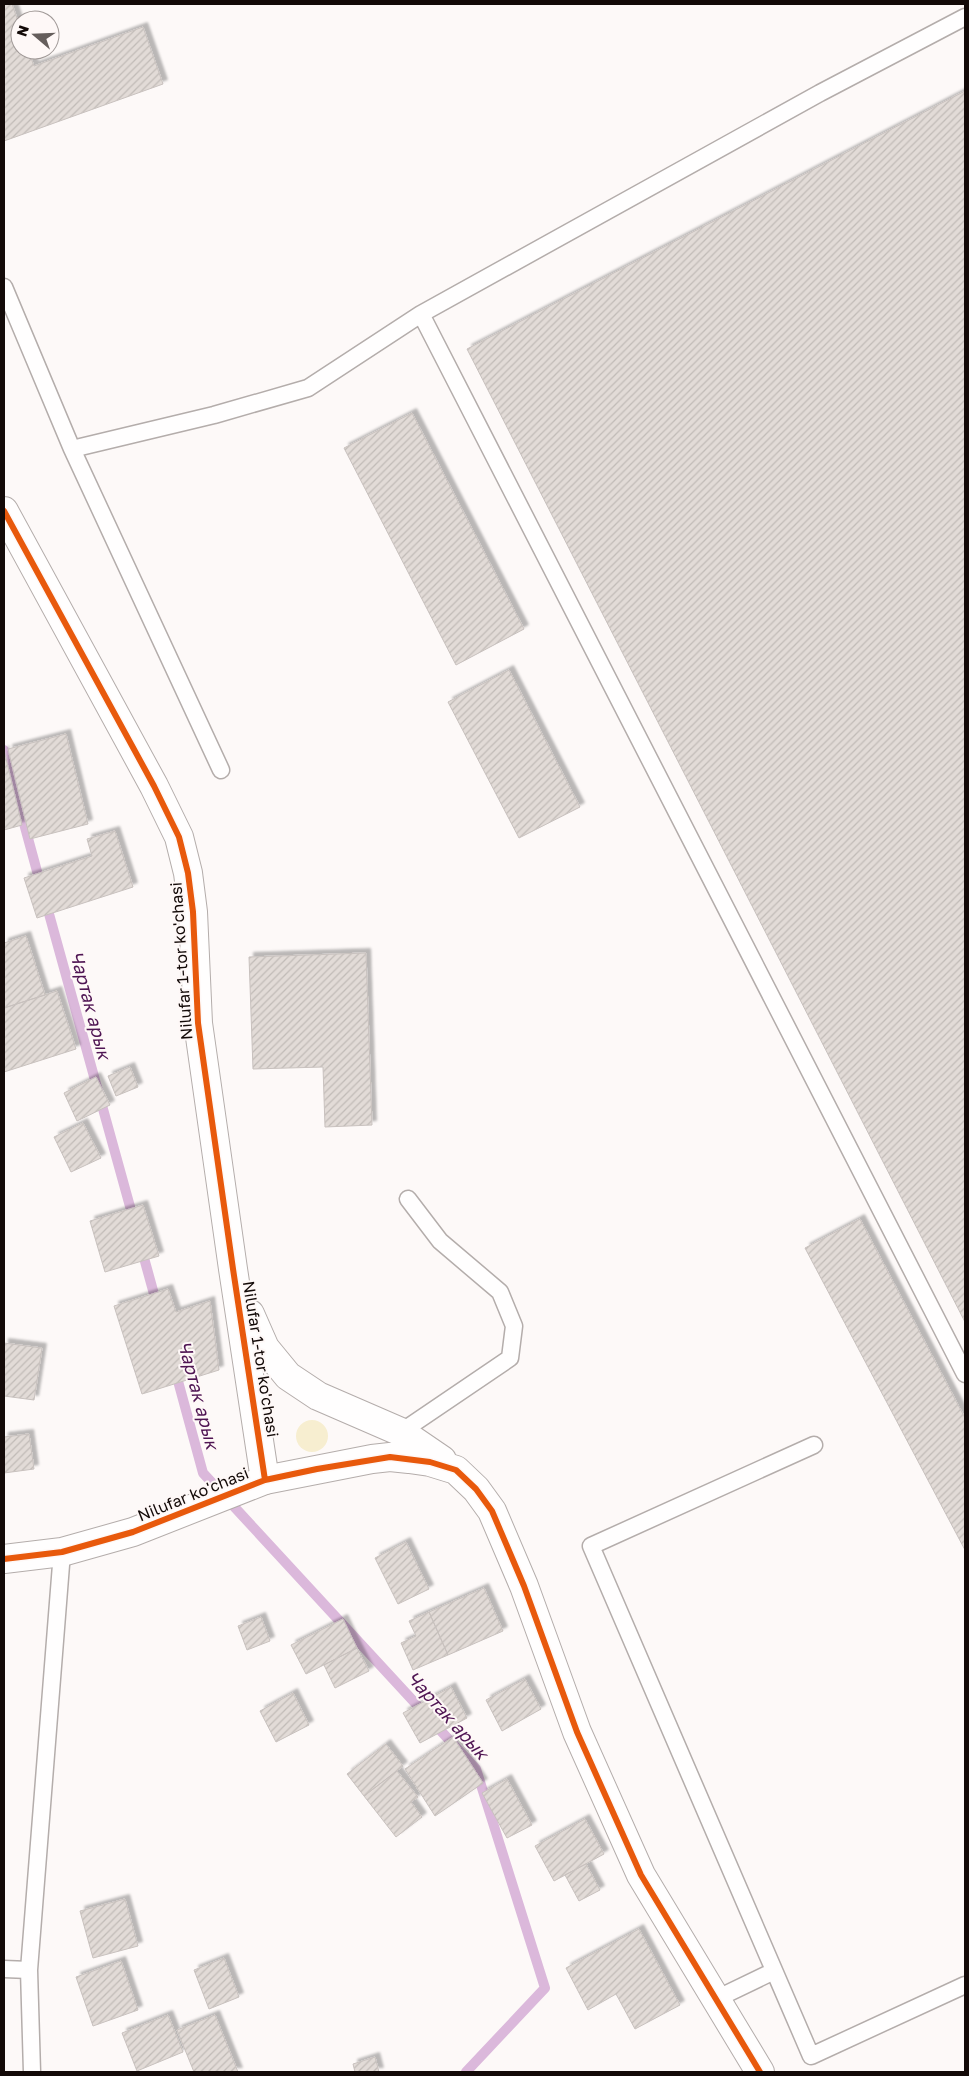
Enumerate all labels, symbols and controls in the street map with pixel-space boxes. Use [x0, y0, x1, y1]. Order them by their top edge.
north arrow [10, 10, 60, 60]
text: N [12, 23, 32, 38]
street label: Nilufar 1-tor ko'chasi [166, 881, 196, 1041]
water label: Чартак арык [66, 948, 117, 1064]
street label: Nilufar 1-tor ko'chasi [239, 1279, 283, 1439]
water label: Чартак арык [174, 1338, 225, 1454]
street label: Nilufar ko'chasi [135, 1463, 251, 1525]
water label: Чартак арык [403, 1666, 495, 1766]

